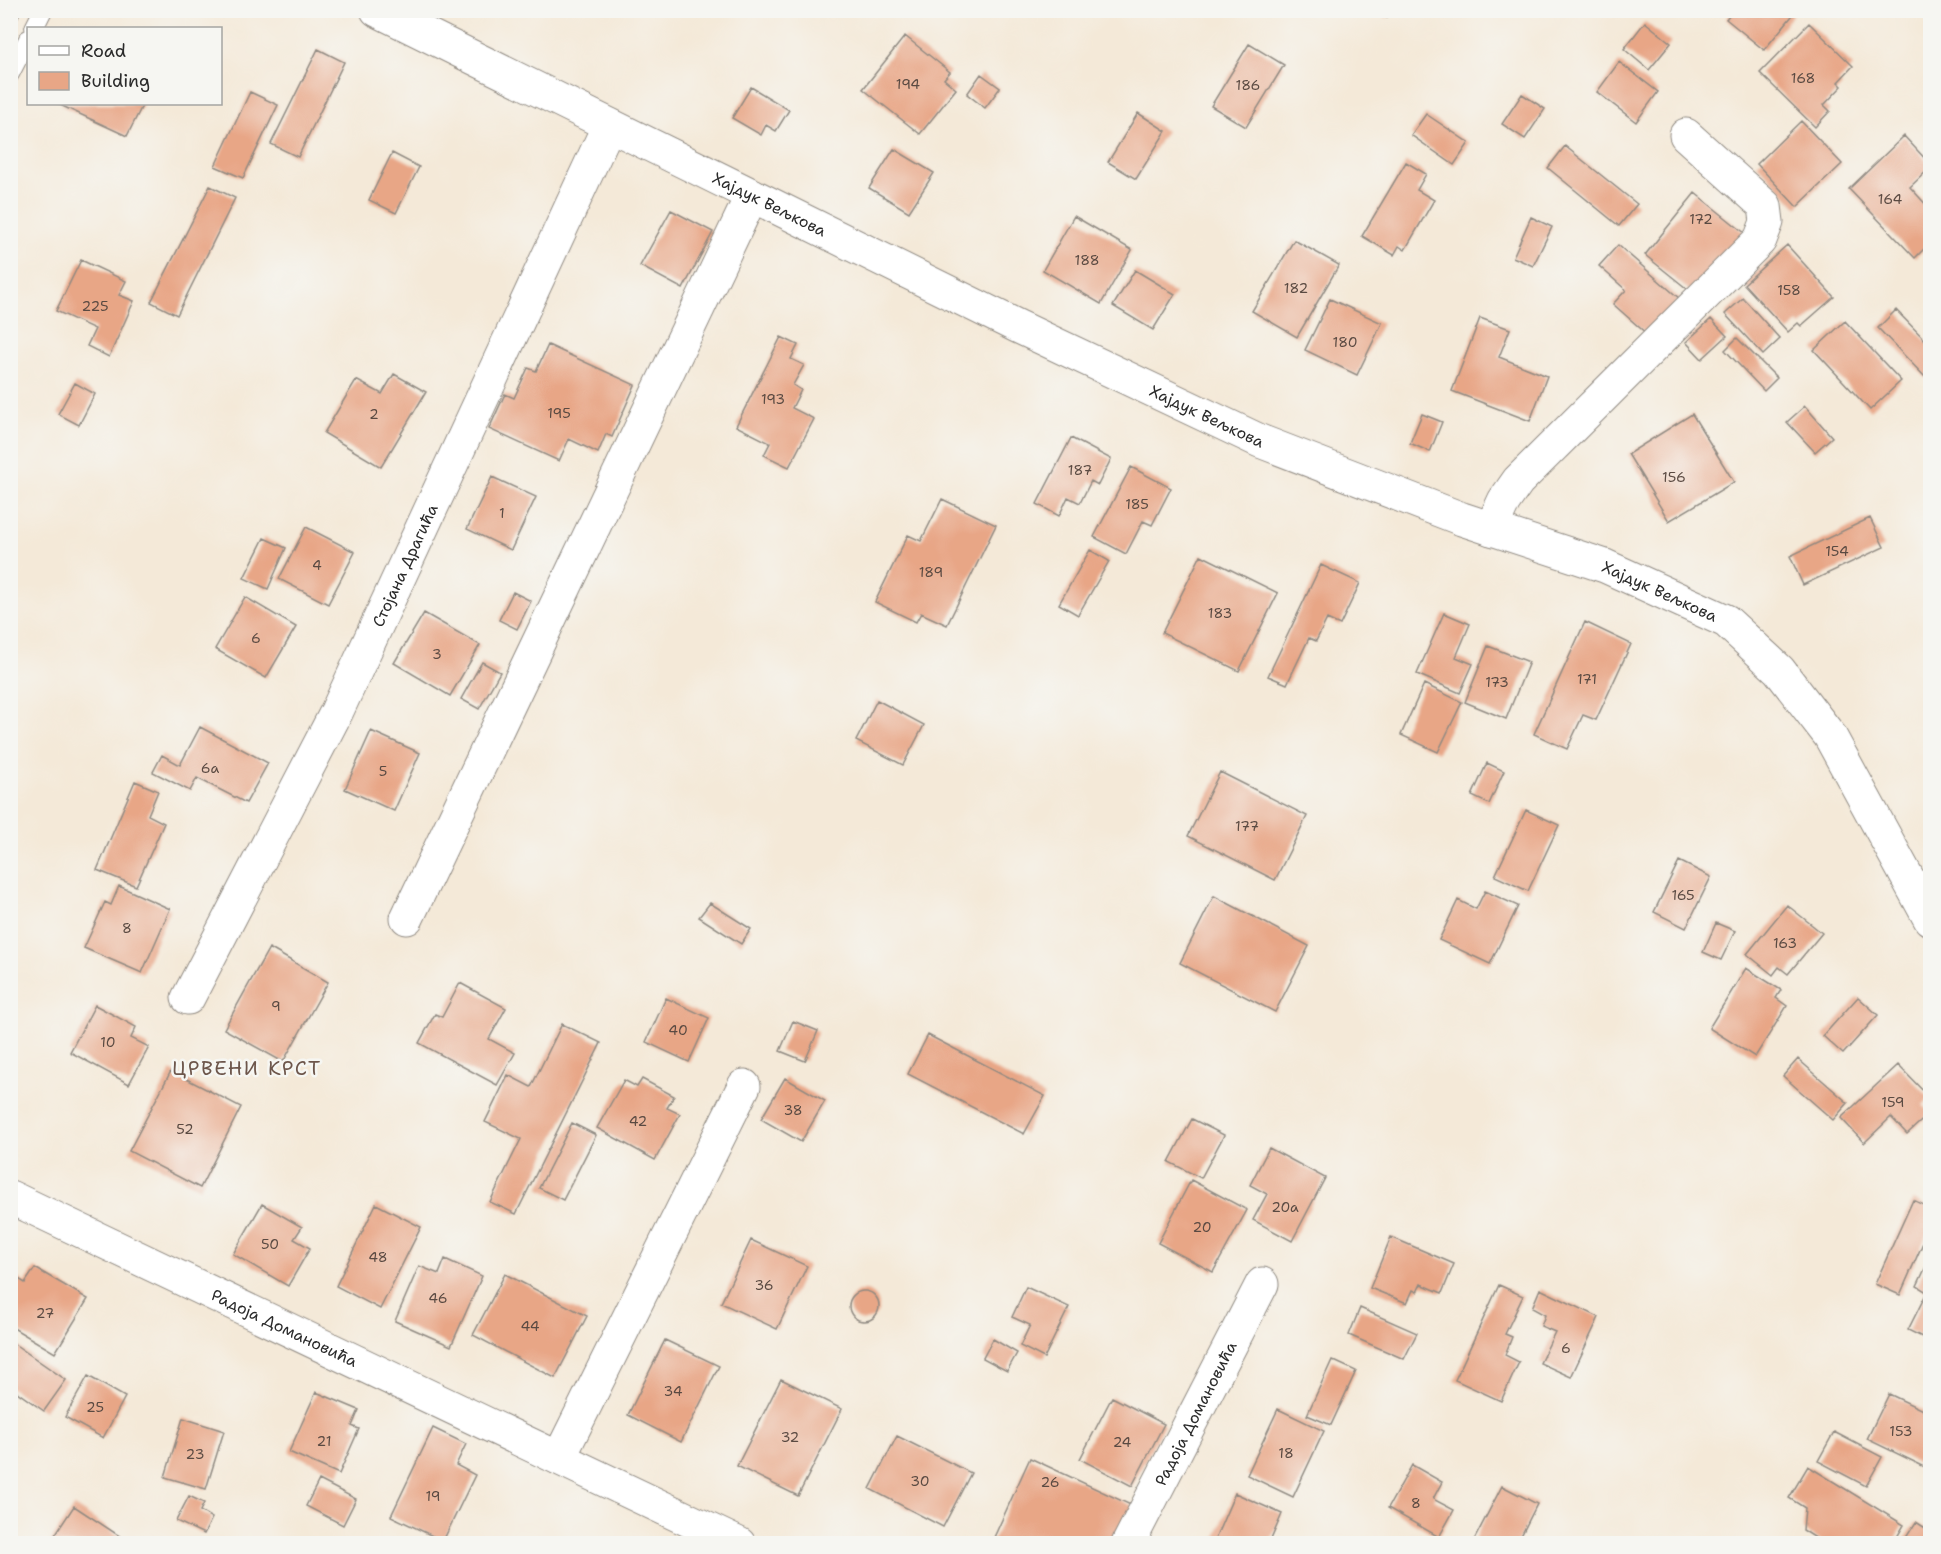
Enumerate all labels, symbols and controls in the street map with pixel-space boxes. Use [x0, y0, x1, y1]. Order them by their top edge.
legend [27, 27, 222, 105]
text: Road [81, 39, 126, 63]
text: Building [81, 69, 150, 93]
house number: 168 [1791, 69, 1815, 87]
house number: 194 [896, 75, 920, 93]
house number: 186 [1236, 76, 1260, 94]
street label: Хајдук Вељкова [709, 167, 830, 241]
house number: 164 [1878, 190, 1902, 208]
house number: 172 [1689, 210, 1713, 228]
house number: 188 [1075, 251, 1099, 269]
house number: 182 [1284, 279, 1308, 297]
house number: 158 [1777, 281, 1801, 299]
house number: 225 [81, 297, 109, 315]
house number: 180 [1333, 333, 1357, 351]
street label: Хајдук Вељкова [1146, 380, 1268, 452]
house number: 193 [761, 390, 785, 408]
house number: 195 [547, 404, 571, 422]
house number: 2 [369, 405, 379, 423]
house number: 187 [1068, 461, 1092, 479]
house number: 156 [1662, 468, 1686, 486]
house number: 185 [1125, 495, 1149, 513]
street label: Стојана Драгића [367, 500, 442, 630]
house number: 1 [499, 504, 505, 522]
house number: 154 [1825, 542, 1849, 560]
house number: 4 [312, 556, 322, 574]
street label: Хајдук Вељкова [1599, 556, 1721, 626]
house number: 189 [919, 563, 943, 581]
house number: 183 [1208, 604, 1232, 622]
house number: 6 [251, 629, 261, 647]
house number: 3 [432, 645, 442, 663]
house number: 171 [1577, 670, 1597, 688]
house number: 173 [1485, 673, 1509, 691]
house number: 6a [201, 759, 219, 777]
house number: 5 [379, 762, 387, 780]
house number: 177 [1235, 817, 1259, 835]
house number: 165 [1671, 886, 1695, 904]
house number: 8 [122, 919, 132, 937]
house number: 163 [1773, 934, 1797, 952]
house number: 9 [271, 997, 281, 1015]
house number: 40 [668, 1021, 688, 1039]
house number: 10 [100, 1033, 116, 1051]
district label: ЦРВЕНИ КРСТ [172, 1055, 322, 1081]
house number: 159 [1881, 1093, 1905, 1111]
house number: 38 [783, 1101, 803, 1119]
house number: 42 [629, 1112, 647, 1130]
house number: 52 [176, 1120, 194, 1138]
house number: 20a [1271, 1198, 1299, 1216]
house number: 20 [1192, 1218, 1212, 1236]
house number: 50 [261, 1235, 279, 1253]
house number: 48 [368, 1248, 388, 1266]
house number: 36 [754, 1276, 774, 1294]
street label: Радоја Домановића [208, 1284, 361, 1371]
house number: 46 [428, 1289, 448, 1307]
house number: 27 [36, 1304, 54, 1322]
house number: 44 [520, 1317, 540, 1335]
street label: Радоја Домановића [1149, 1338, 1241, 1489]
house number: 6 [1561, 1339, 1571, 1357]
house number: 34 [663, 1382, 683, 1400]
house number: 25 [86, 1398, 104, 1416]
house number: 153 [1889, 1422, 1913, 1440]
house number: 32 [781, 1428, 799, 1446]
house number: 21 [317, 1432, 331, 1450]
house number: 24 [1113, 1433, 1132, 1451]
house number: 18 [1278, 1444, 1294, 1462]
house number: 23 [186, 1445, 204, 1463]
house number: 30 [910, 1472, 930, 1490]
house number: 26 [1041, 1473, 1060, 1491]
house number: 19 [425, 1487, 441, 1505]
house number: 8 [1411, 1494, 1421, 1512]

